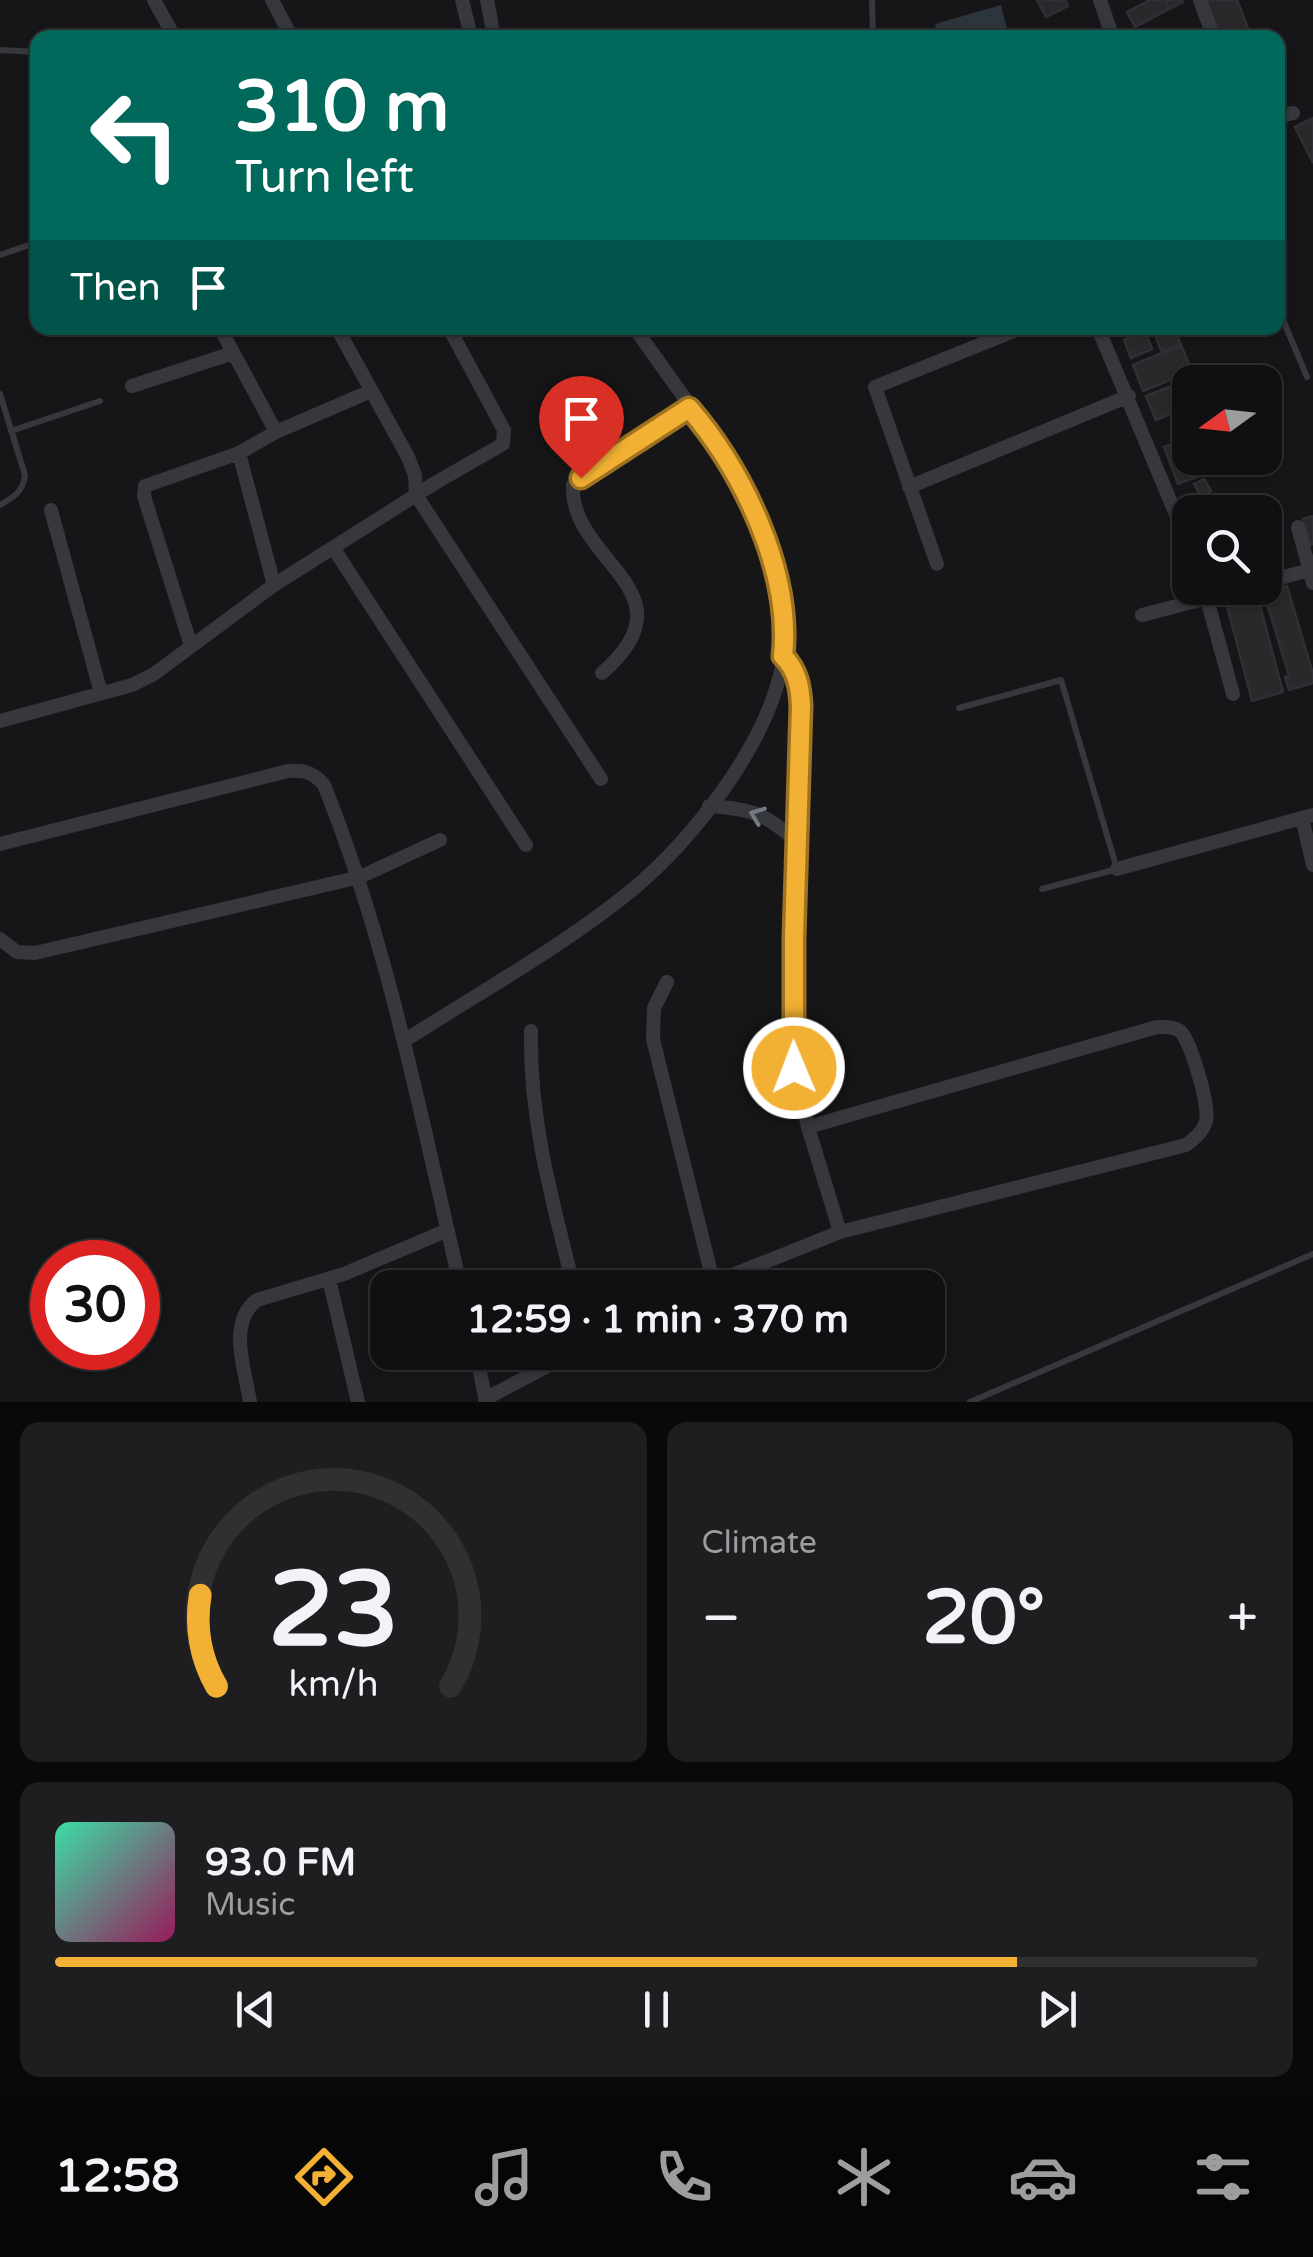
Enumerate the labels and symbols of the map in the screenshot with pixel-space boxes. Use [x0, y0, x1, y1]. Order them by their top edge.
north arrow [1172, 365, 1282, 475]
pin [539, 376, 624, 479]
one-way arrow [749, 807, 767, 827]
position arrow [742, 1016, 846, 1120]
speed limit sign: 30 [30, 1240, 160, 1370]

